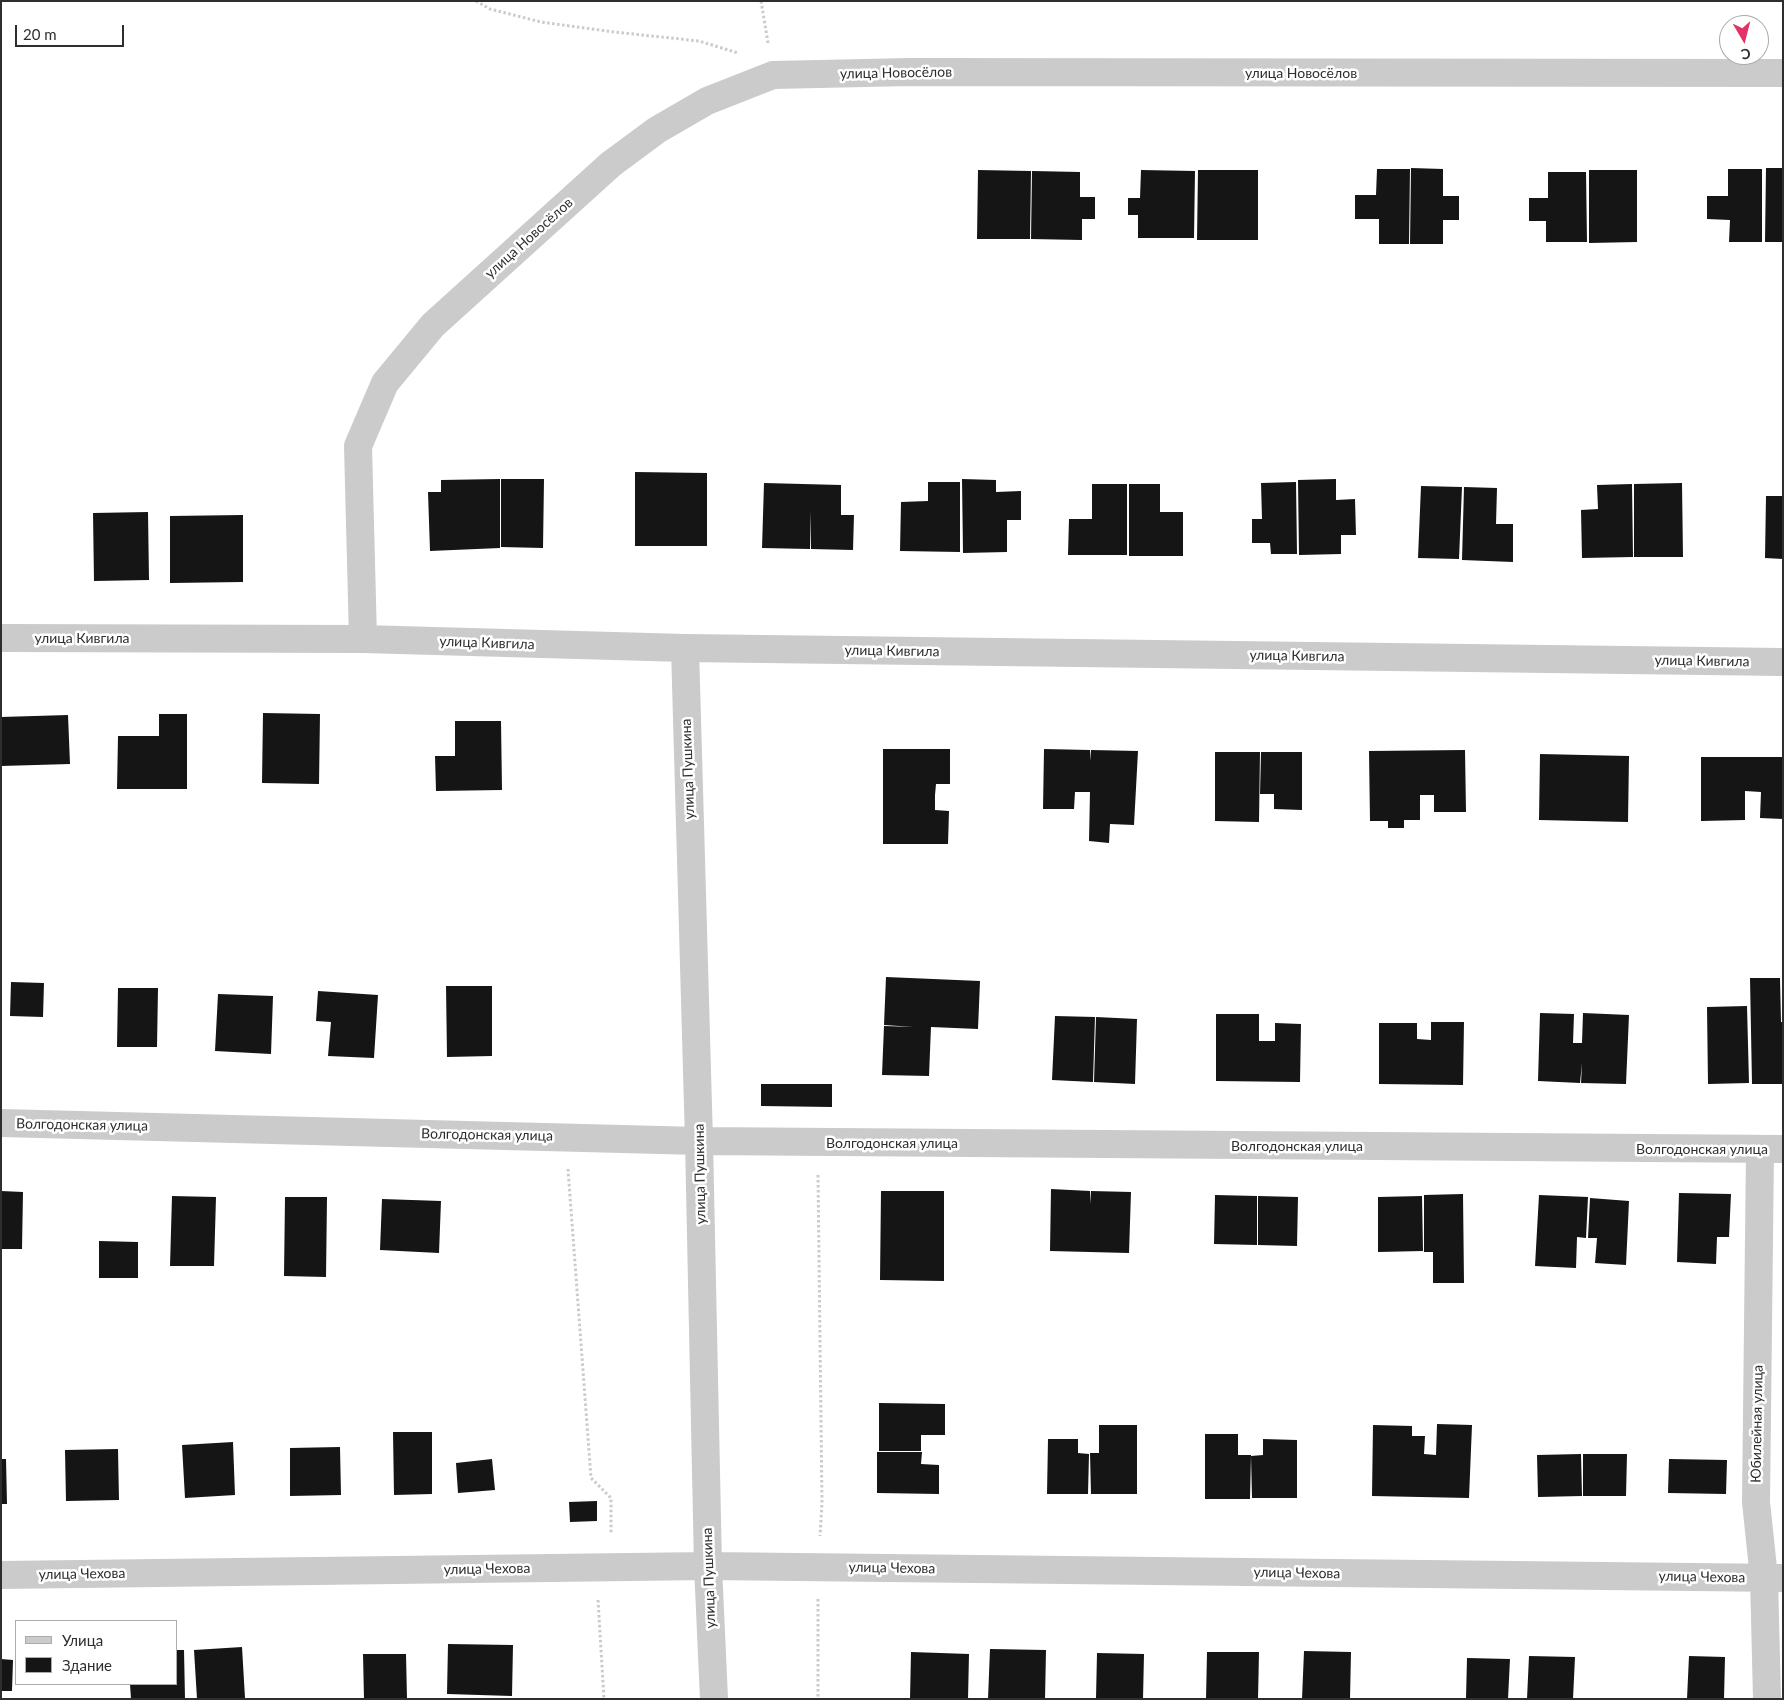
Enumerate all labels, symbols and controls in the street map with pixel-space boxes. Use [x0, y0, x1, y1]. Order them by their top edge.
scale bar [18, 15, 126, 47]
north arrow [1719, 15, 1769, 65]
text: 20 m [23, 25, 57, 43]
text: С [1740, 45, 1752, 63]
street label: улица Новосёлов [840, 64, 952, 82]
street label: улица Новосёлов [1245, 65, 1357, 81]
street label: улица Новосёлов [482, 194, 576, 282]
street label: улица Кивгила [34, 630, 130, 646]
street label: улица Кивгила [439, 633, 535, 653]
street label: улица Кивгила [844, 642, 940, 660]
street label: улица Кивгила [1249, 647, 1345, 665]
street label: улица Кивгила [1654, 652, 1750, 670]
street label: улица Пушкина [678, 718, 698, 820]
street label: Волгодонская улица [16, 1115, 148, 1135]
street label: улица Пушкина [691, 1123, 709, 1225]
street label: Волгодонская улица [421, 1125, 553, 1145]
street label: Волгодонская улица [826, 1135, 958, 1151]
street label: Волгодонская улица [1231, 1138, 1363, 1154]
street label: Волгодонская улица [1636, 1141, 1768, 1157]
street label: Юбилейная улица [1748, 1365, 1766, 1483]
street label: улица Пушкина [699, 1527, 719, 1629]
street label: улица Чехова [849, 1559, 935, 1577]
street label: улица Чехова [444, 1560, 530, 1578]
street label: улица Чехова [1254, 1564, 1340, 1582]
street label: улица Чехова [39, 1565, 125, 1583]
street label: улица Чехова [1659, 1568, 1745, 1586]
legend [15, 1620, 178, 1685]
text: Улица [62, 1631, 103, 1649]
text: Здание [62, 1656, 112, 1674]

